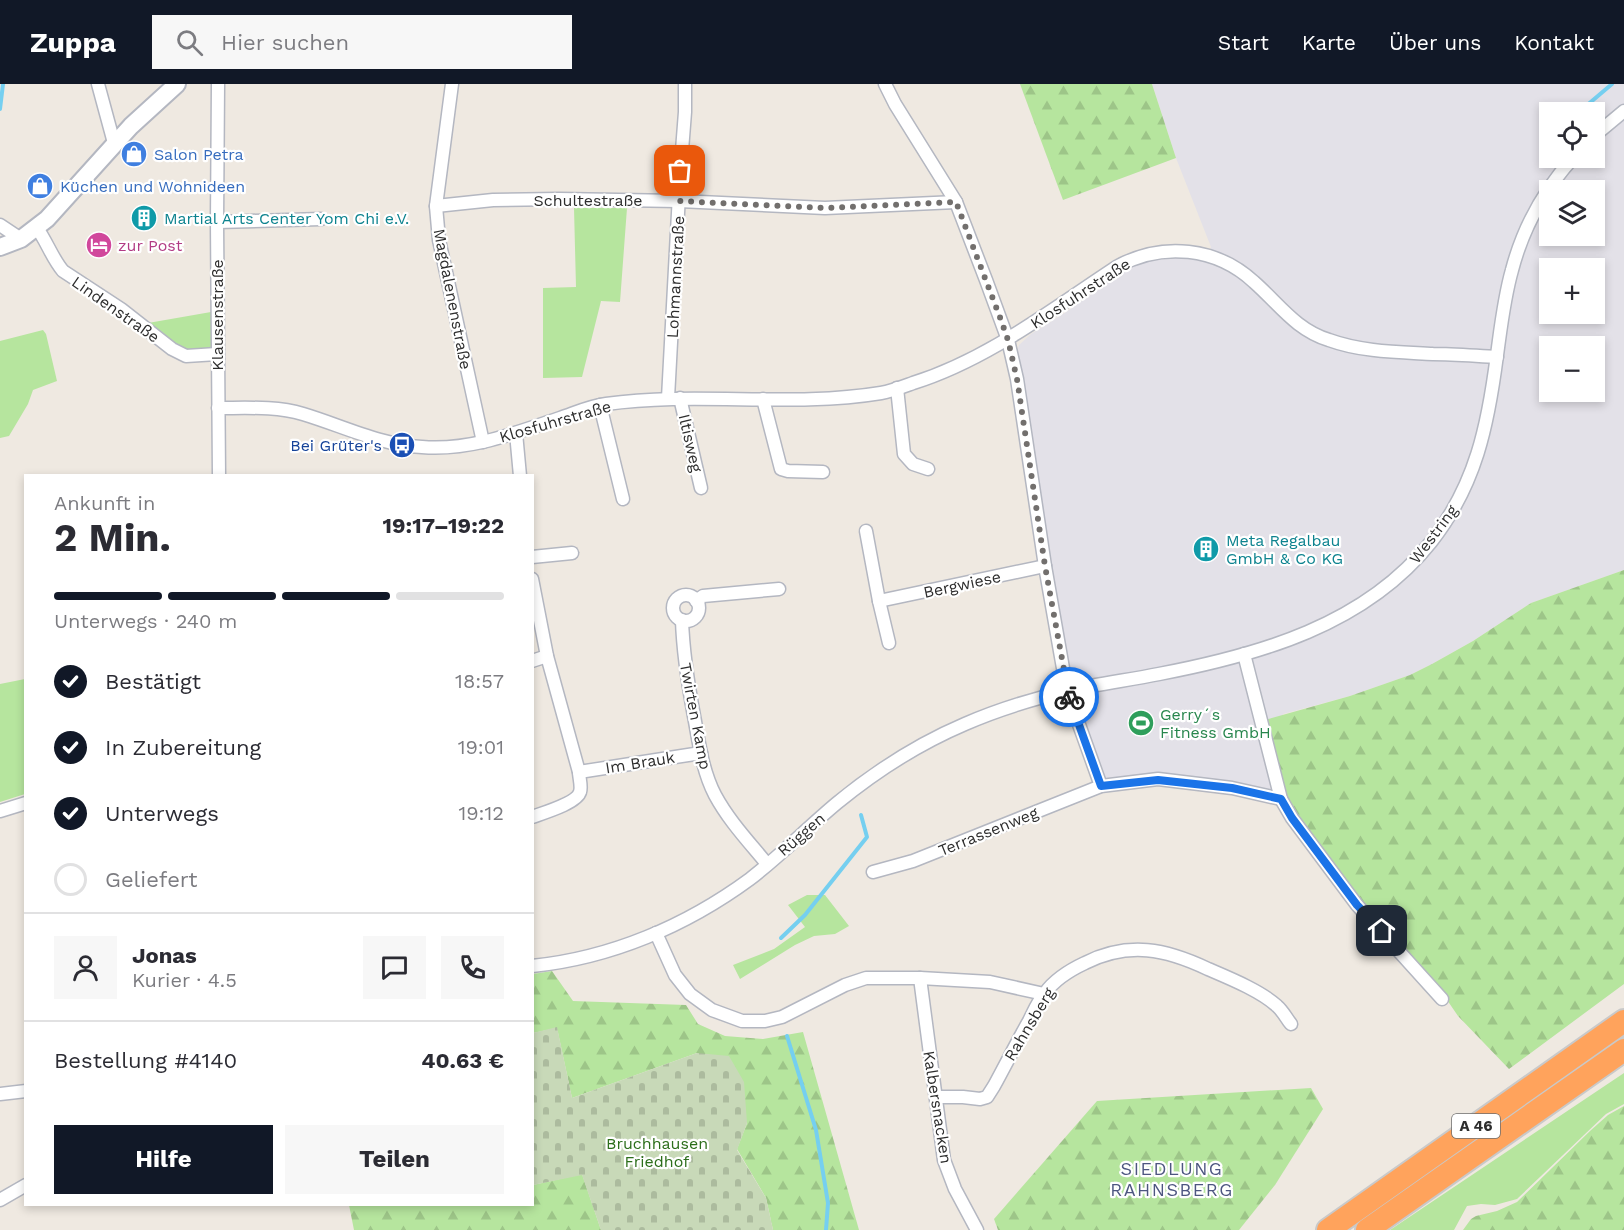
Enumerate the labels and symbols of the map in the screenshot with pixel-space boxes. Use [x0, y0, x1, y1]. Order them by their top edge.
shop icon: Salon Petra [119, 139, 149, 169]
place label: Salon Petra [154, 145, 244, 164]
pin [654, 145, 705, 196]
shop icon: Küchen und Wohnideen [25, 171, 55, 201]
place label: Küchen und Wohnideen [60, 177, 245, 196]
street label: Schultestraße [533, 191, 643, 210]
building icon: Martial Arts Center Yom Chi e.V. [129, 203, 159, 233]
place label: Martial Arts Center Yom Chi e.V. [164, 209, 409, 228]
street label: Lohmannstraße [663, 215, 688, 339]
street label: Magdalenenstraße [430, 227, 475, 371]
hotel icon: zur Post [84, 230, 114, 260]
place label: zur Post [118, 236, 183, 255]
street label: Klosfuhrstraße [1027, 254, 1134, 333]
street label: Klausenstraße [208, 259, 227, 371]
street label: Lindenstraße [68, 272, 163, 347]
street label: Klosfuhrstraße [497, 396, 613, 447]
street label: Iltisweg [675, 412, 707, 474]
bus stop icon: Bei Grüter's [387, 430, 417, 460]
place label: Bei Grüter's [290, 436, 382, 455]
street label: Westring [1405, 501, 1462, 567]
place label: Meta Regalbau GmbH & Co KG [1226, 531, 1343, 568]
building icon: Meta Regalbau GmbH & Co KG [1191, 534, 1221, 564]
street label: Bergwiese [922, 567, 1003, 602]
street label: Twirten Kamp [676, 661, 715, 771]
courier [1039, 667, 1099, 727]
place label: Gerry´s Fitness GmbH [1160, 705, 1271, 742]
sports icon: Gerry´s Fitness GmbH [1126, 708, 1156, 738]
street label: Im Brauk [604, 748, 676, 777]
street label: Terrassenweg [936, 803, 1041, 860]
street label: Rüggen [774, 809, 829, 860]
pin [1356, 905, 1407, 956]
street label: Rahnsberg [1000, 984, 1059, 1064]
street label: Kalbersnacken [919, 1049, 956, 1165]
road number: A 46 [1452, 1114, 1500, 1138]
park label: Bruchhausen Friedhof [606, 1134, 708, 1171]
district label: SIEDLUNG RAHNSBERG [1110, 1158, 1234, 1200]

